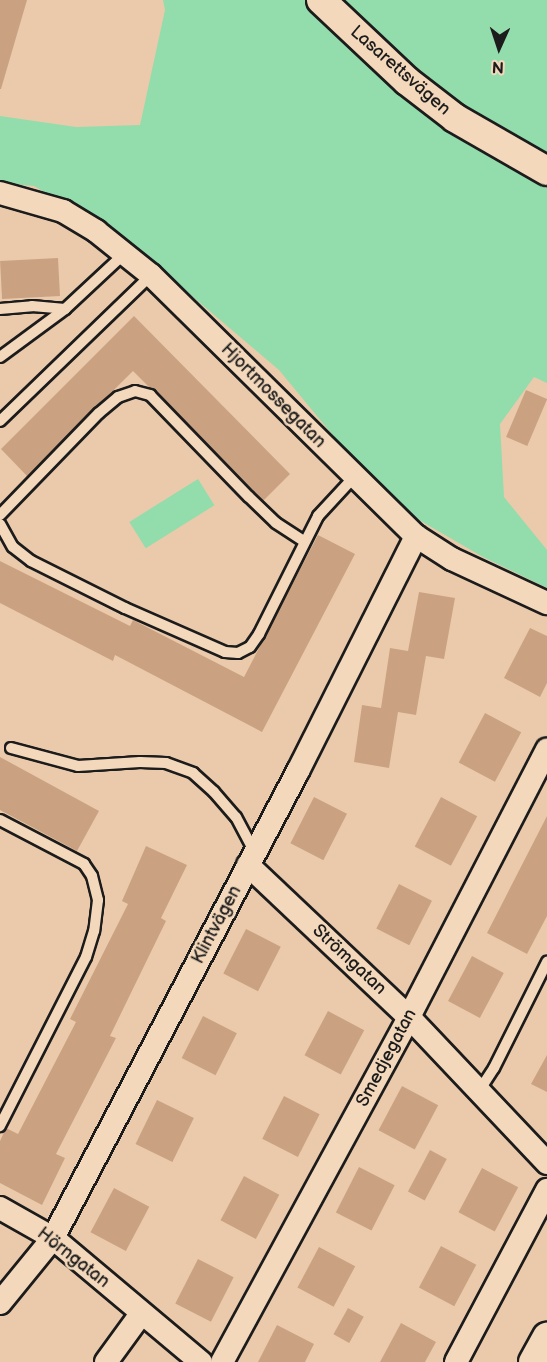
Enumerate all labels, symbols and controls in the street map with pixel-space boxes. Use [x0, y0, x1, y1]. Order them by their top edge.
north arrow [469, 18, 529, 78]
street label: Lasarettsvägen [346, 22, 454, 120]
text: N [492, 57, 505, 76]
street label: Hjortmossegatan [216, 339, 330, 453]
street label: Klintvägen [187, 882, 247, 968]
street label: Strömgatan [307, 920, 391, 1000]
street label: Smedjegatan [352, 1005, 422, 1111]
street label: Hörngatan [33, 1223, 113, 1293]

